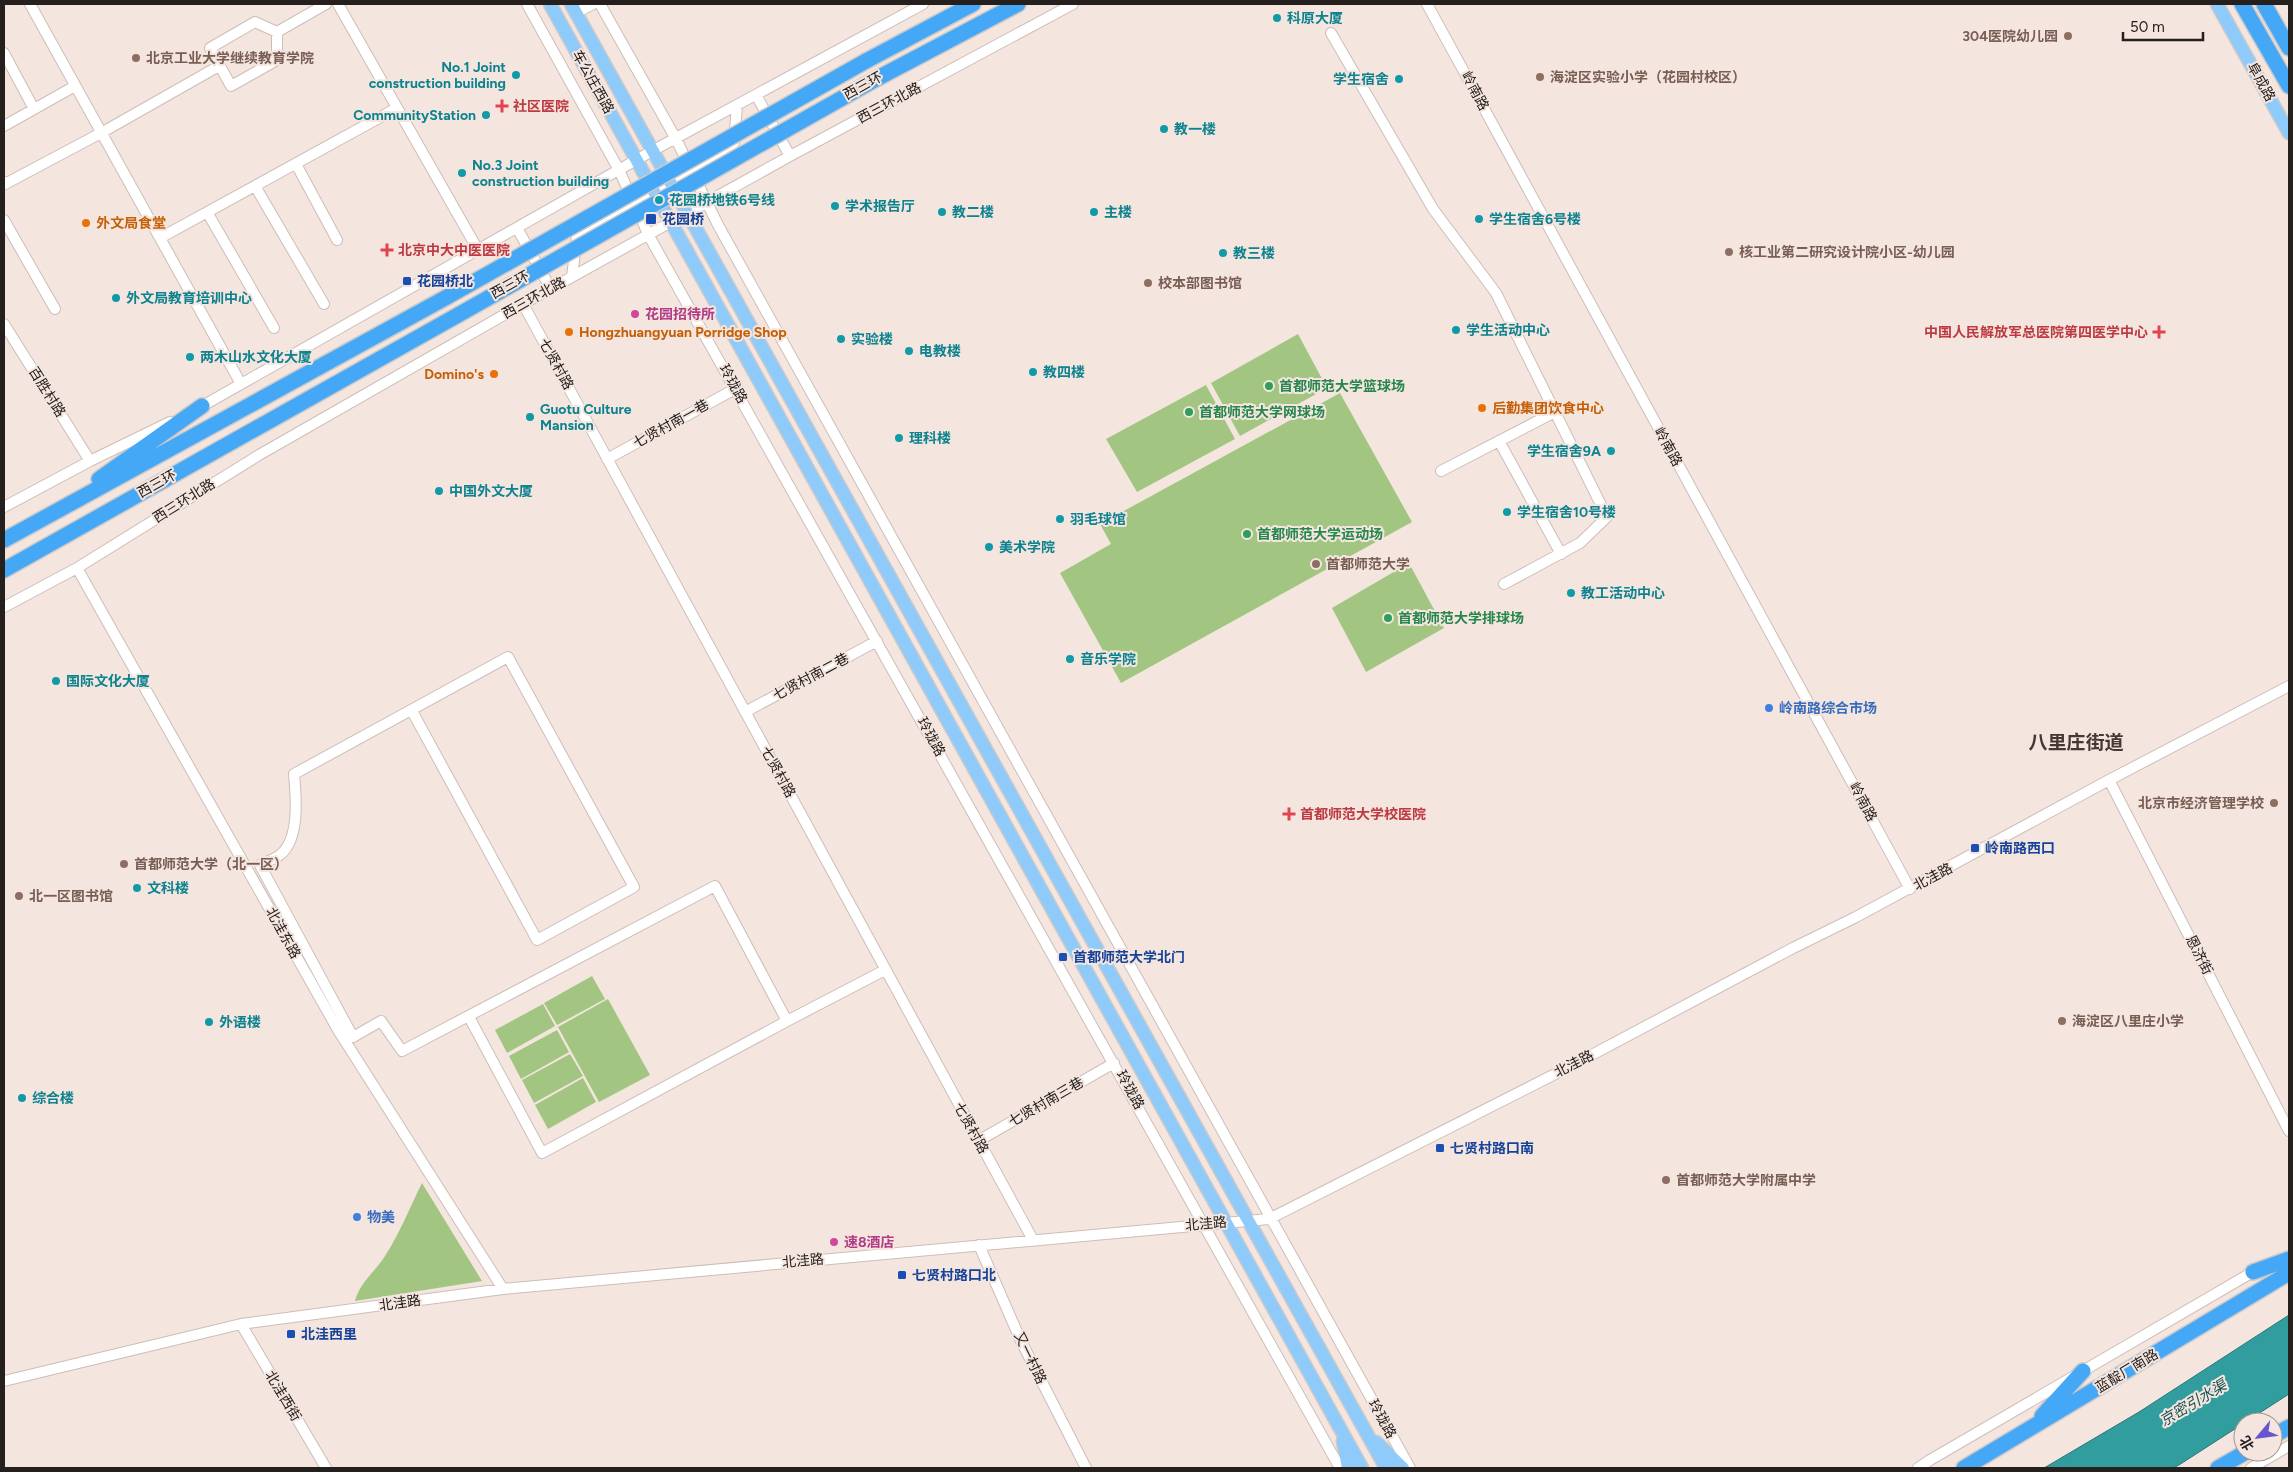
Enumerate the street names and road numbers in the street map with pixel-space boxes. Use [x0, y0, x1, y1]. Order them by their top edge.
street label: 车公庄西路 [569, 47, 617, 117]
street label: 阜成路 [2243, 60, 2279, 104]
street label: 西三环 [841, 68, 885, 104]
street label: 岭南路 [1458, 68, 1492, 114]
street label: 西三环北路 [854, 79, 924, 127]
street label: 西三环 [488, 267, 532, 303]
street label: 西三环北路 [499, 274, 569, 322]
street label: 七贤村路 [535, 335, 577, 393]
street label: 玲珑路 [715, 362, 751, 406]
street label: 百胜村路 [25, 364, 69, 420]
street label: 七贤村南一巷 [630, 396, 712, 452]
street label: 岭南路 [1650, 425, 1686, 469]
street label: 西三环 [135, 466, 179, 502]
street label: 西三环北路 [150, 475, 218, 527]
street label: 七贤村南二巷 [770, 650, 852, 704]
street label: 玲珑路 [913, 715, 949, 759]
street label: 七贤村路 [757, 743, 799, 801]
street label: 岭南路 [1846, 779, 1880, 825]
street label: 北洼路 [1910, 860, 1956, 894]
street label: 北洼东路 [262, 904, 304, 962]
street label: 恩济街 [2182, 932, 2216, 978]
street label: 北洼路 [1551, 1047, 1597, 1081]
street label: 玲珑路 [1112, 1068, 1148, 1112]
street label: 七贤村南三巷 [1005, 1074, 1087, 1130]
street label: 七贤村路 [950, 1099, 992, 1157]
street label: 北洼路 [1184, 1214, 1228, 1234]
street label: 北洼路 [781, 1251, 825, 1271]
street label: 北洼路 [378, 1292, 422, 1314]
street label: 又一村路 [1010, 1329, 1050, 1387]
street label: 蓝靛厂南路 [2093, 1346, 2161, 1396]
street label: 北洼西街 [261, 1368, 305, 1424]
street label: 玲珑路 [1364, 1397, 1400, 1441]

